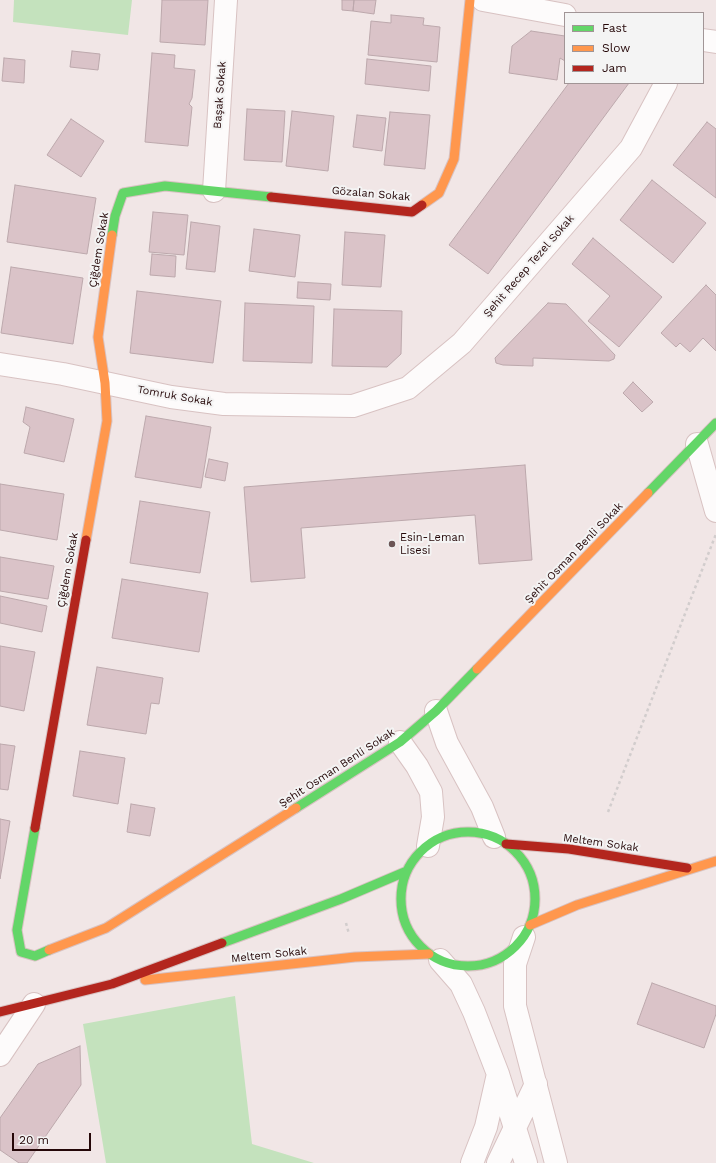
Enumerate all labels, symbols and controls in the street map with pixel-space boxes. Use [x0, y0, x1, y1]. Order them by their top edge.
legend [564, 12, 704, 84]
text: Fast [602, 21, 627, 35]
text: Slow [602, 41, 630, 55]
street label: Başak Sokak [211, 61, 229, 129]
text: Jam [602, 61, 627, 75]
street label: Gözalan Sokak [331, 184, 411, 204]
street label: Çiğdem Sokak [87, 211, 111, 289]
street label: Şehit Recep Tezel Sokak [481, 212, 577, 320]
street label: Tomruk Sokak [136, 383, 214, 409]
street label: Şehit Osman Benli Sokak [522, 500, 626, 606]
street label: Çiğdem Sokak [55, 531, 81, 609]
place label: Esin-Leman Lisesi [400, 531, 464, 557]
marker: Esin-Leman Lisesi [387, 539, 397, 549]
street label: Şehit Osman Benli Sokak [277, 726, 397, 810]
street label: Meltem Sokak [562, 831, 640, 855]
street label: Meltem Sokak [230, 944, 308, 966]
scale bar [14, 1125, 93, 1151]
text: 20 m [19, 1133, 49, 1147]

